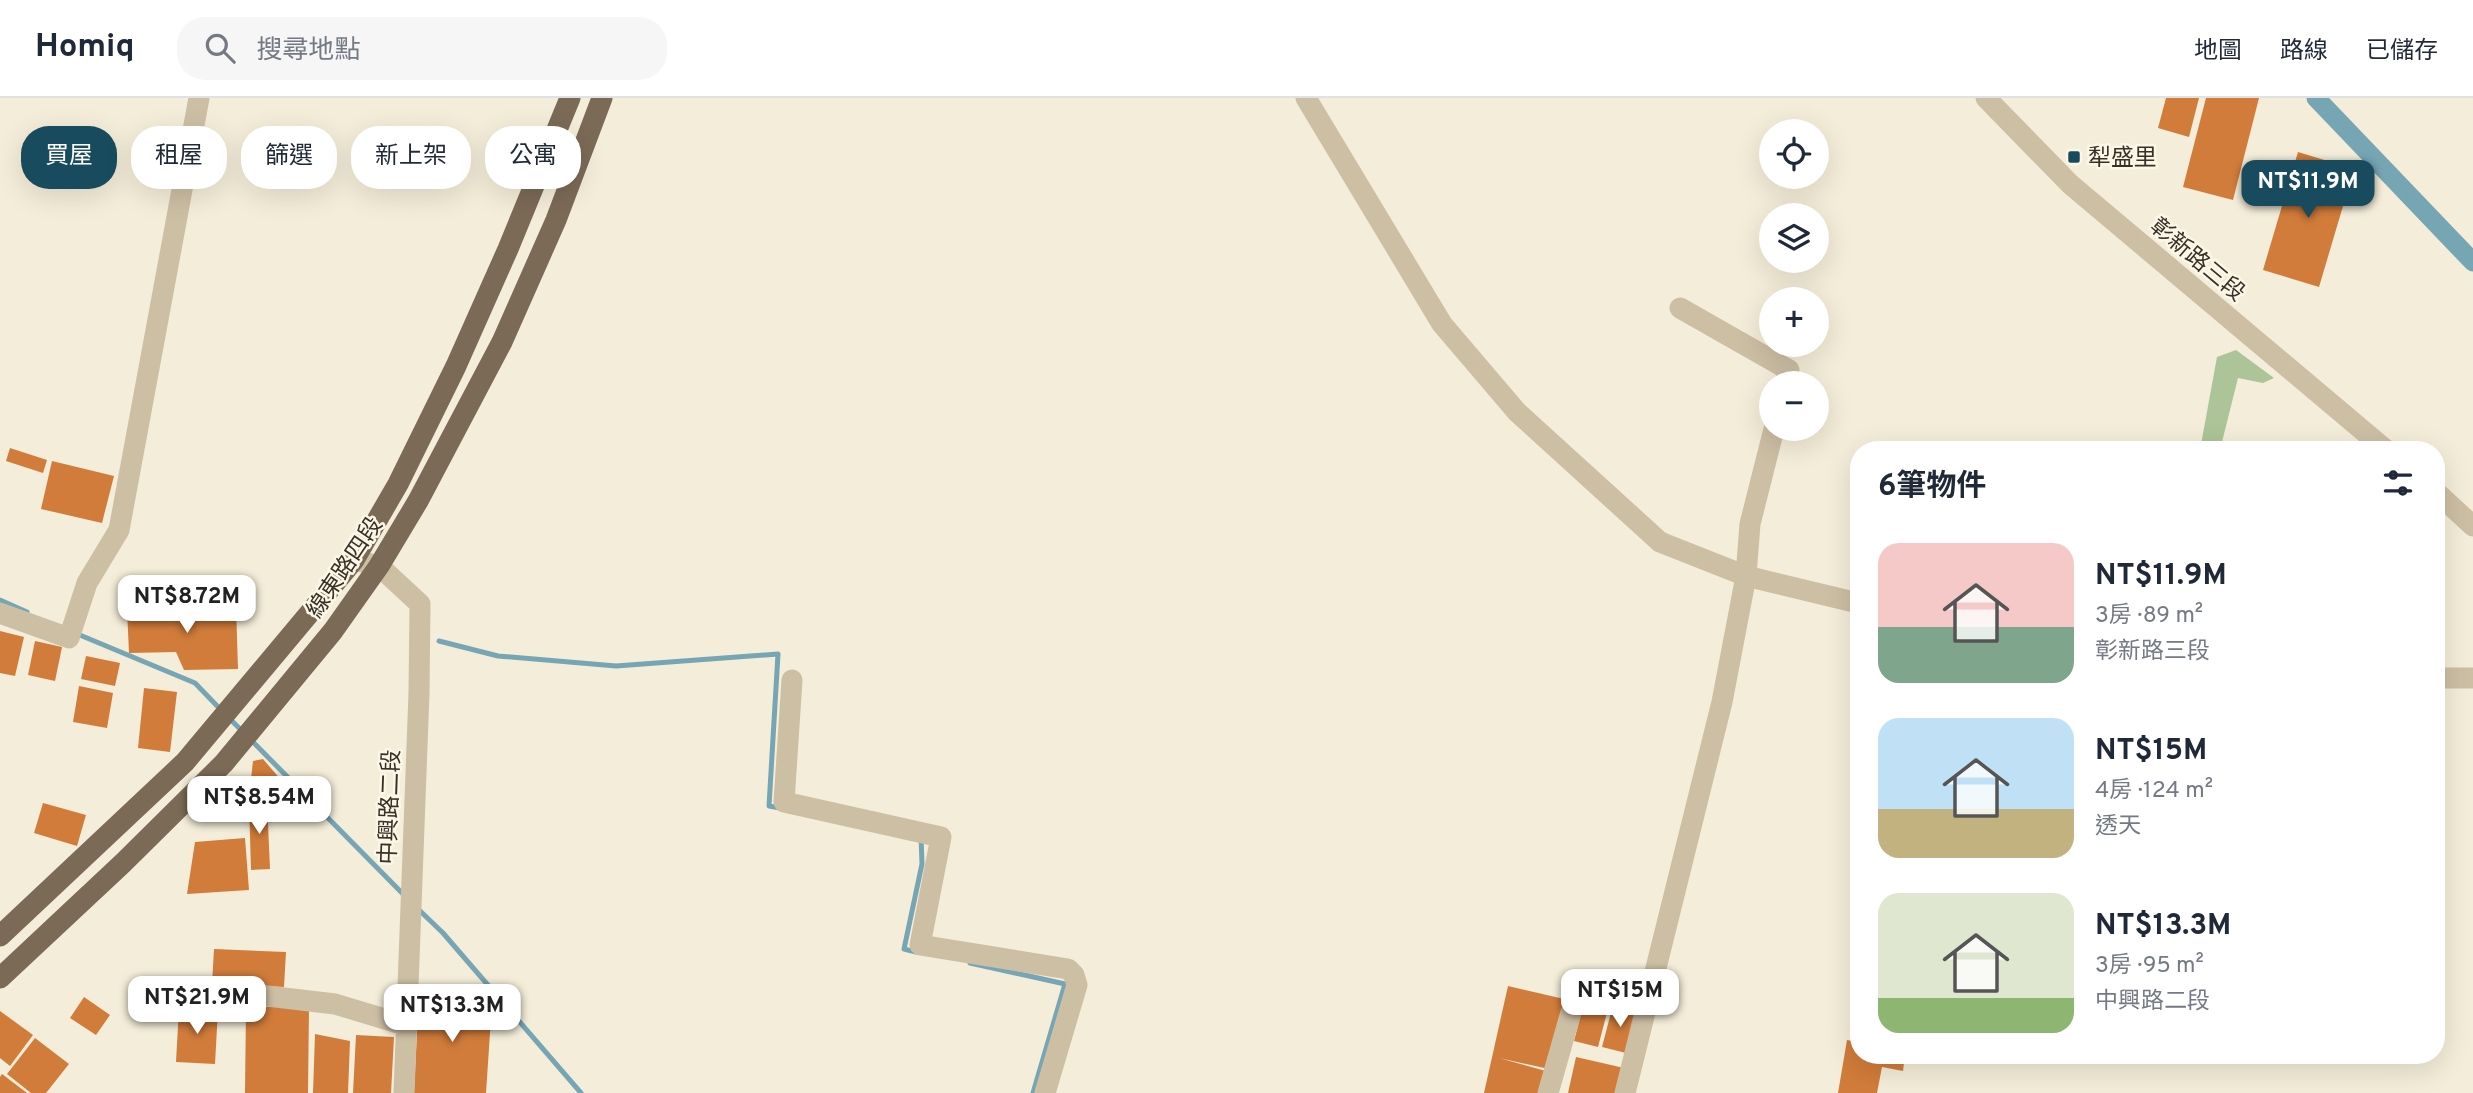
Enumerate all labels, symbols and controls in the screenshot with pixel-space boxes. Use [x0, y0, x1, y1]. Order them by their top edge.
search box [177, 17, 667, 80]
text: Homiq [35, 27, 135, 69]
icon: search [201, 29, 239, 67]
text: 搜尋地點 [257, 35, 361, 68]
text: 地圖 [2194, 37, 2242, 67]
text: 路線 [2280, 37, 2328, 67]
text: 已儲存 [2366, 37, 2438, 67]
map controls [1759, 119, 1829, 441]
button: locate [1759, 119, 1829, 189]
chip: 買屋 [21, 126, 117, 189]
chip: 租屋 [131, 126, 227, 189]
chip: 篩選 [241, 126, 337, 189]
chip: 新上架 [351, 126, 471, 189]
chip: 公寓 [485, 126, 581, 189]
place label: 犁盛里 [2088, 145, 2157, 174]
marker: 犁盛里 [2066, 149, 2082, 165]
pin: NT$11.9M [2236, 160, 2380, 220]
text: NT$11.9M [2257, 168, 2359, 197]
button: layers [1759, 203, 1829, 273]
street label: 彰新路三段 [2143, 213, 2250, 309]
button: + [1759, 287, 1829, 357]
button: − [1759, 371, 1829, 441]
icon: filters [2379, 464, 2417, 502]
text: 6筆物件 [1878, 469, 1986, 506]
street label: 線東路四段 [302, 513, 390, 624]
text: NT$11.9M [2095, 558, 2227, 595]
icon: home [1934, 571, 2018, 655]
pin: NT$8.72M [115, 575, 259, 635]
text: NT$8.72M [134, 583, 240, 612]
text: 3房 · 89 m² [2095, 602, 2203, 631]
text: 彰新路三段 [2095, 638, 2210, 667]
text: NT$15M [2095, 733, 2207, 770]
icon: home [1934, 746, 2018, 830]
street label: 中興路二段 [375, 749, 408, 865]
pin: NT$8.54M [187, 776, 331, 836]
text: 4房 · 124 m² [2095, 777, 2213, 806]
text: NT$8.54M [203, 784, 315, 813]
text: 透天 [2095, 813, 2141, 842]
text: NT$13.3M [2095, 908, 2231, 945]
icon: home [1934, 921, 2018, 1005]
text: 3房 · 95 m² [2095, 952, 2204, 981]
pin: NT$15M [1563, 970, 1677, 1029]
pin: NT$21.9M [125, 976, 269, 1036]
text: NT$15M [1577, 977, 1663, 1006]
text: NT$21.9M [144, 984, 250, 1013]
pin: NT$13.3M [380, 984, 524, 1044]
text: 中興路二段 [2095, 988, 2210, 1017]
text: NT$13.3M [400, 992, 504, 1021]

